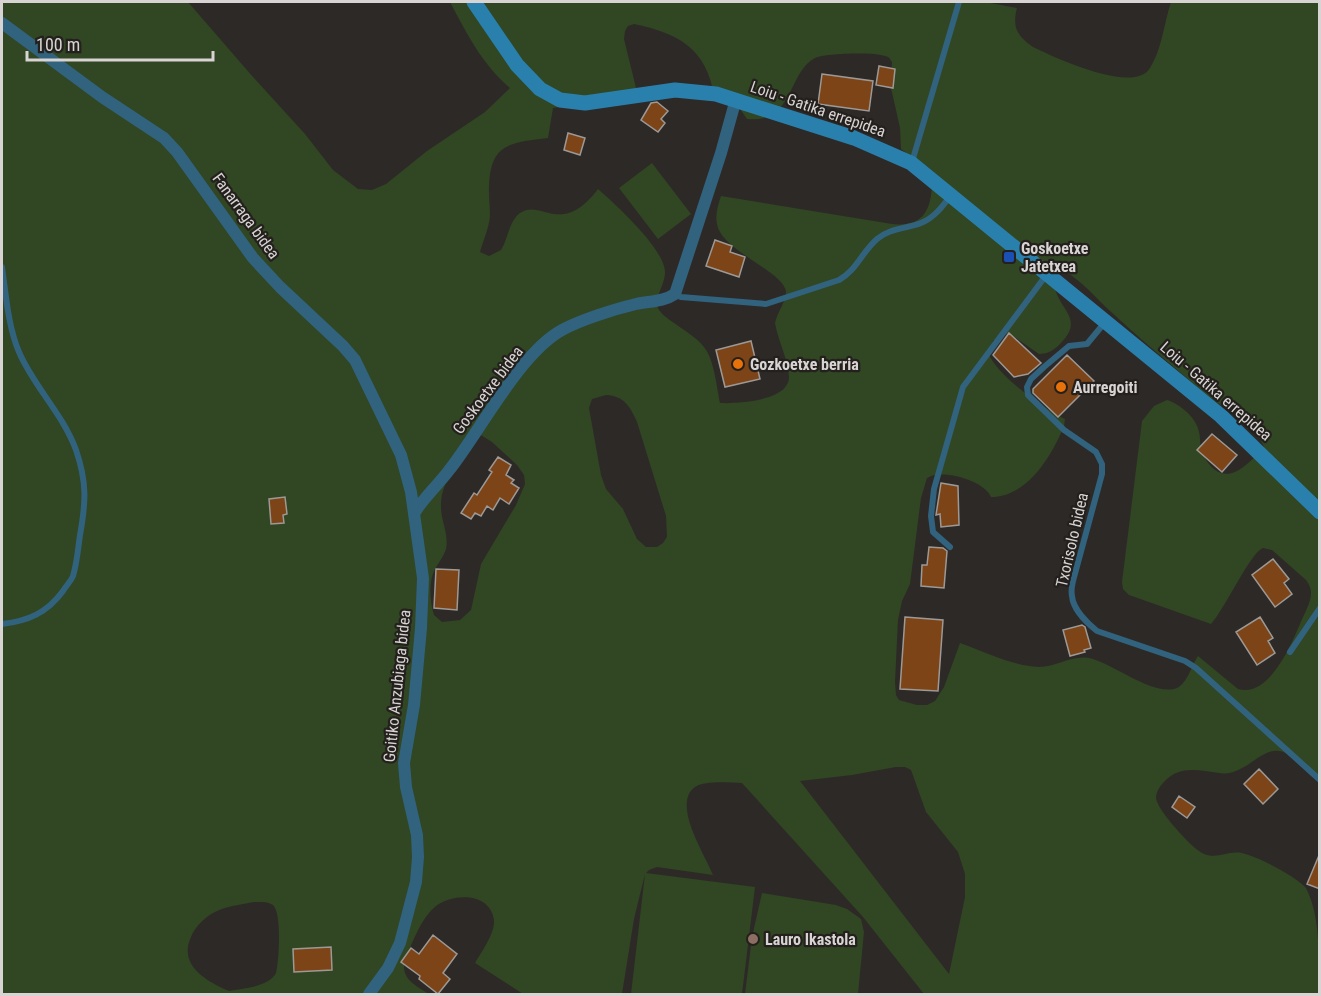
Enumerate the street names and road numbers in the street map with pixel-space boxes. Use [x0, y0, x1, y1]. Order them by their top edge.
street label: Loiu - Gatika errepidea [748, 77, 888, 141]
street label: Fanarraga bidea [208, 169, 284, 263]
street label: Loiu - Gatika errepidea [1156, 337, 1276, 445]
street label: Goskoetxe bidea [449, 342, 527, 438]
street label: Txorisolo bidea [1052, 491, 1092, 589]
street label: Goitiko Anzubiaga bidea [380, 609, 414, 763]

